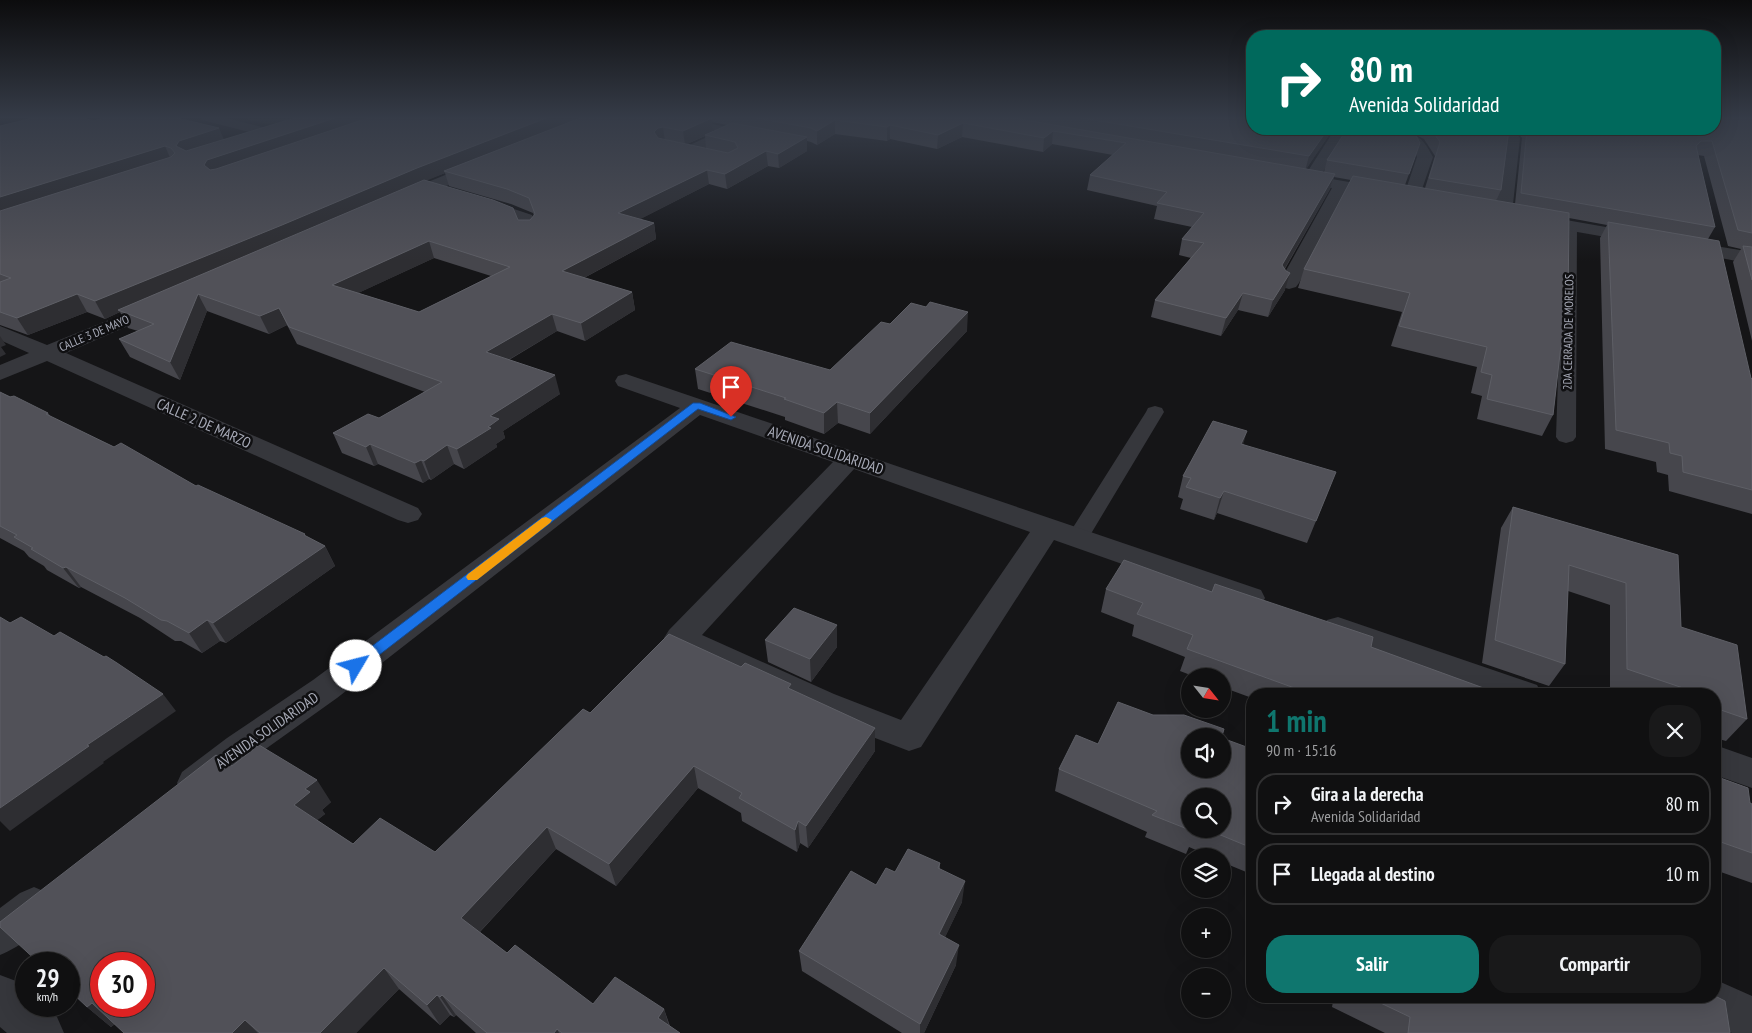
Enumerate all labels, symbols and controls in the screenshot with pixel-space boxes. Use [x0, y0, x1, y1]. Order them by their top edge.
text: 80 m [1349, 46, 1413, 92]
icon: right [1266, 50, 1331, 115]
text: Avenida Solidaridad [1349, 90, 1500, 118]
street label: 2DA CERRADA DE MORELOS [1559, 274, 1577, 390]
street label: CALLE 3 DE MAYO [57, 311, 132, 355]
pin [710, 366, 752, 417]
icon: arrive [717, 373, 745, 401]
street label: CALLE 2 DE MARZO [154, 394, 254, 452]
street label: AVENIDA SOLIDARIDAD [766, 421, 886, 479]
position arrow [329, 639, 381, 691]
north arrow [1181, 668, 1231, 718]
map controls [1181, 668, 1231, 1018]
street label: AVENIDA SOLIDARIDAD [212, 687, 322, 773]
text: 1 min [1266, 701, 1327, 740]
button: close [1649, 705, 1701, 757]
button: sound [1181, 728, 1231, 778]
text: 90 m · 15:16 [1266, 740, 1337, 760]
text: Gira a la derecha [1311, 782, 1424, 806]
button: search [1181, 788, 1231, 838]
icon: right [1268, 790, 1296, 818]
text: 80 m [1666, 792, 1699, 816]
text: Avenida Solidaridad [1311, 806, 1421, 826]
button: layers [1181, 848, 1231, 898]
icon: arrive [1268, 860, 1296, 888]
text: Llegada al destino [1311, 862, 1435, 886]
text: 10 m [1666, 862, 1699, 886]
button: + [1181, 908, 1231, 958]
button: Salir [1266, 935, 1479, 993]
button: Compartir [1489, 935, 1701, 993]
speed limit sign: 30 [90, 952, 155, 1017]
text: 29 [36, 962, 59, 994]
button: − [1181, 968, 1231, 1018]
text: km/h [37, 989, 58, 1004]

